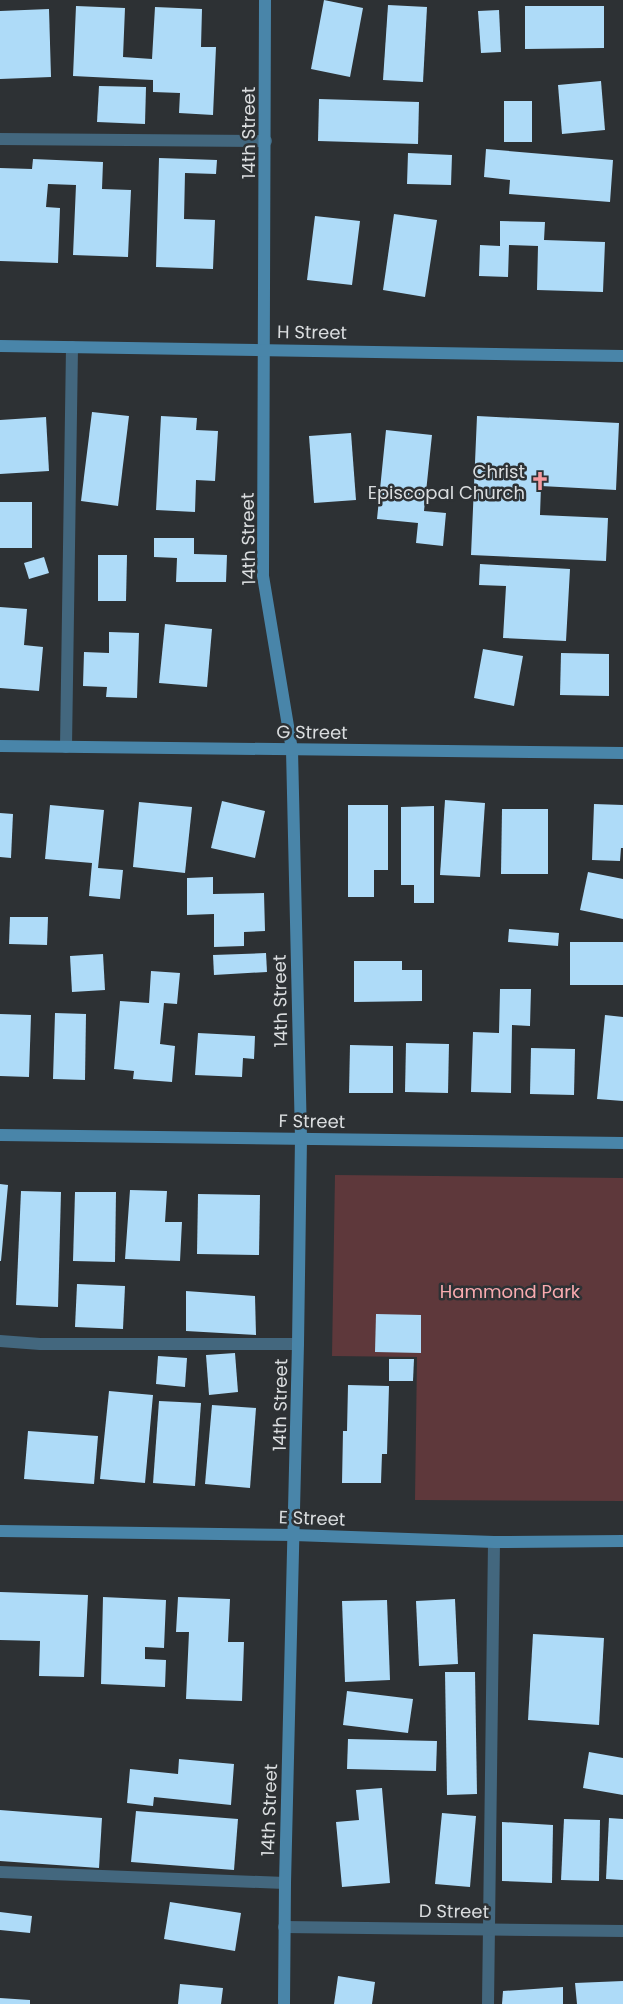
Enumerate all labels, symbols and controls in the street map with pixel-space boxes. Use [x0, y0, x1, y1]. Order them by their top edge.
street label: 14th Street [236, 87, 261, 179]
street label: H Street [277, 319, 347, 345]
place label: Christ Episcopal Church [368, 459, 525, 505]
church icon: Christ Episcopal Church [529, 470, 551, 492]
street label: 14th Street [235, 492, 261, 586]
street label: G Street [276, 719, 348, 745]
street label: 14th Street [267, 954, 293, 1048]
street label: F Street [278, 1108, 346, 1134]
park label: Hammond Park [440, 1279, 581, 1304]
street label: 14th Street [267, 1358, 293, 1452]
street label: E Street [278, 1504, 346, 1532]
street label: 14th Street [255, 1763, 283, 1857]
street label: D Street [419, 1898, 489, 1924]

